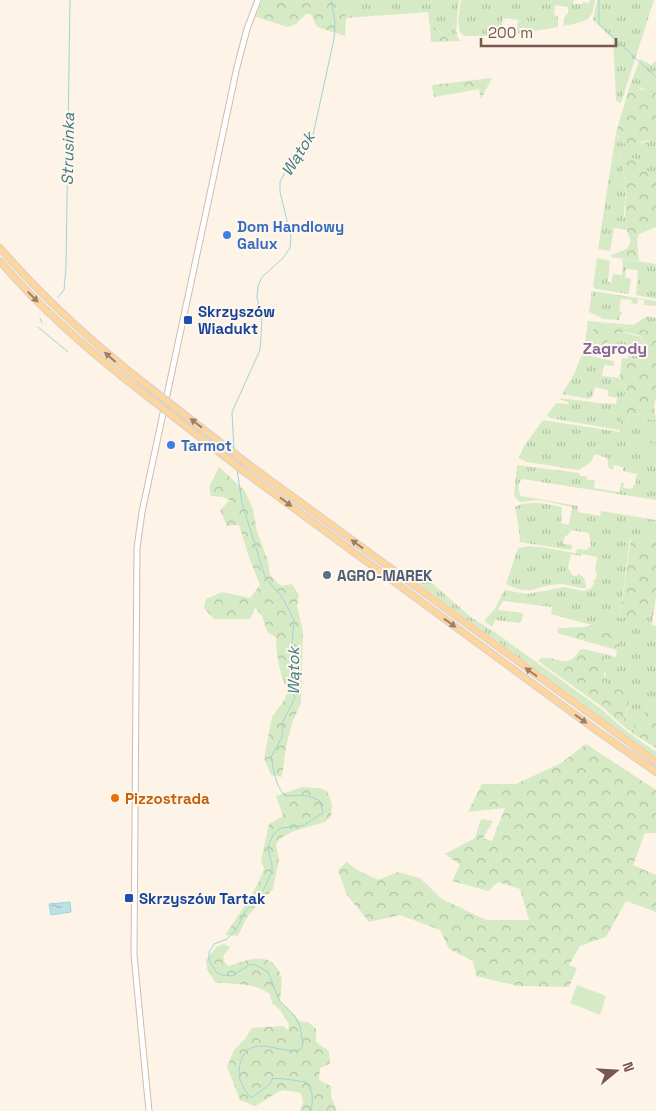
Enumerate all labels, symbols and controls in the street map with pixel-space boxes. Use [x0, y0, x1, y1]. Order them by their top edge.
scale bar [481, 15, 616, 47]
text: 200 m [488, 23, 533, 42]
water label: Strusinka [57, 112, 79, 186]
water label: Wątok [276, 126, 321, 180]
place label: Dom Handlowy Galux [237, 217, 344, 253]
marker: Dom Handlowy Galux [221, 229, 233, 241]
one-way arrow [27, 291, 39, 303]
place label: Skrzyszów Wiadukt [198, 302, 275, 338]
marker: Skrzyszów Wiadukt [182, 314, 194, 326]
district label: Zagrody [583, 338, 647, 359]
one-way arrow [104, 351, 117, 362]
one-way arrow [190, 418, 203, 429]
place label: Tarmot [181, 436, 232, 455]
marker: Tarmot [165, 439, 177, 451]
one-way arrow [279, 497, 293, 507]
one-way arrow [350, 539, 364, 549]
place label: AGRO-MAREK [337, 566, 433, 585]
marker: AGRO-MAREK [321, 569, 333, 581]
one-way arrow [443, 618, 457, 628]
water label: Wątok [283, 645, 304, 695]
one-way arrow [525, 667, 538, 677]
one-way arrow [574, 713, 587, 724]
place label: Pizzostrada [125, 789, 210, 808]
marker: Pizzostrada [109, 792, 121, 804]
place label: Skrzyszów Tartak [139, 889, 266, 908]
marker: Skrzyszów Tartak [123, 892, 135, 904]
north arrow [591, 1046, 641, 1096]
text: N [618, 1060, 638, 1074]

